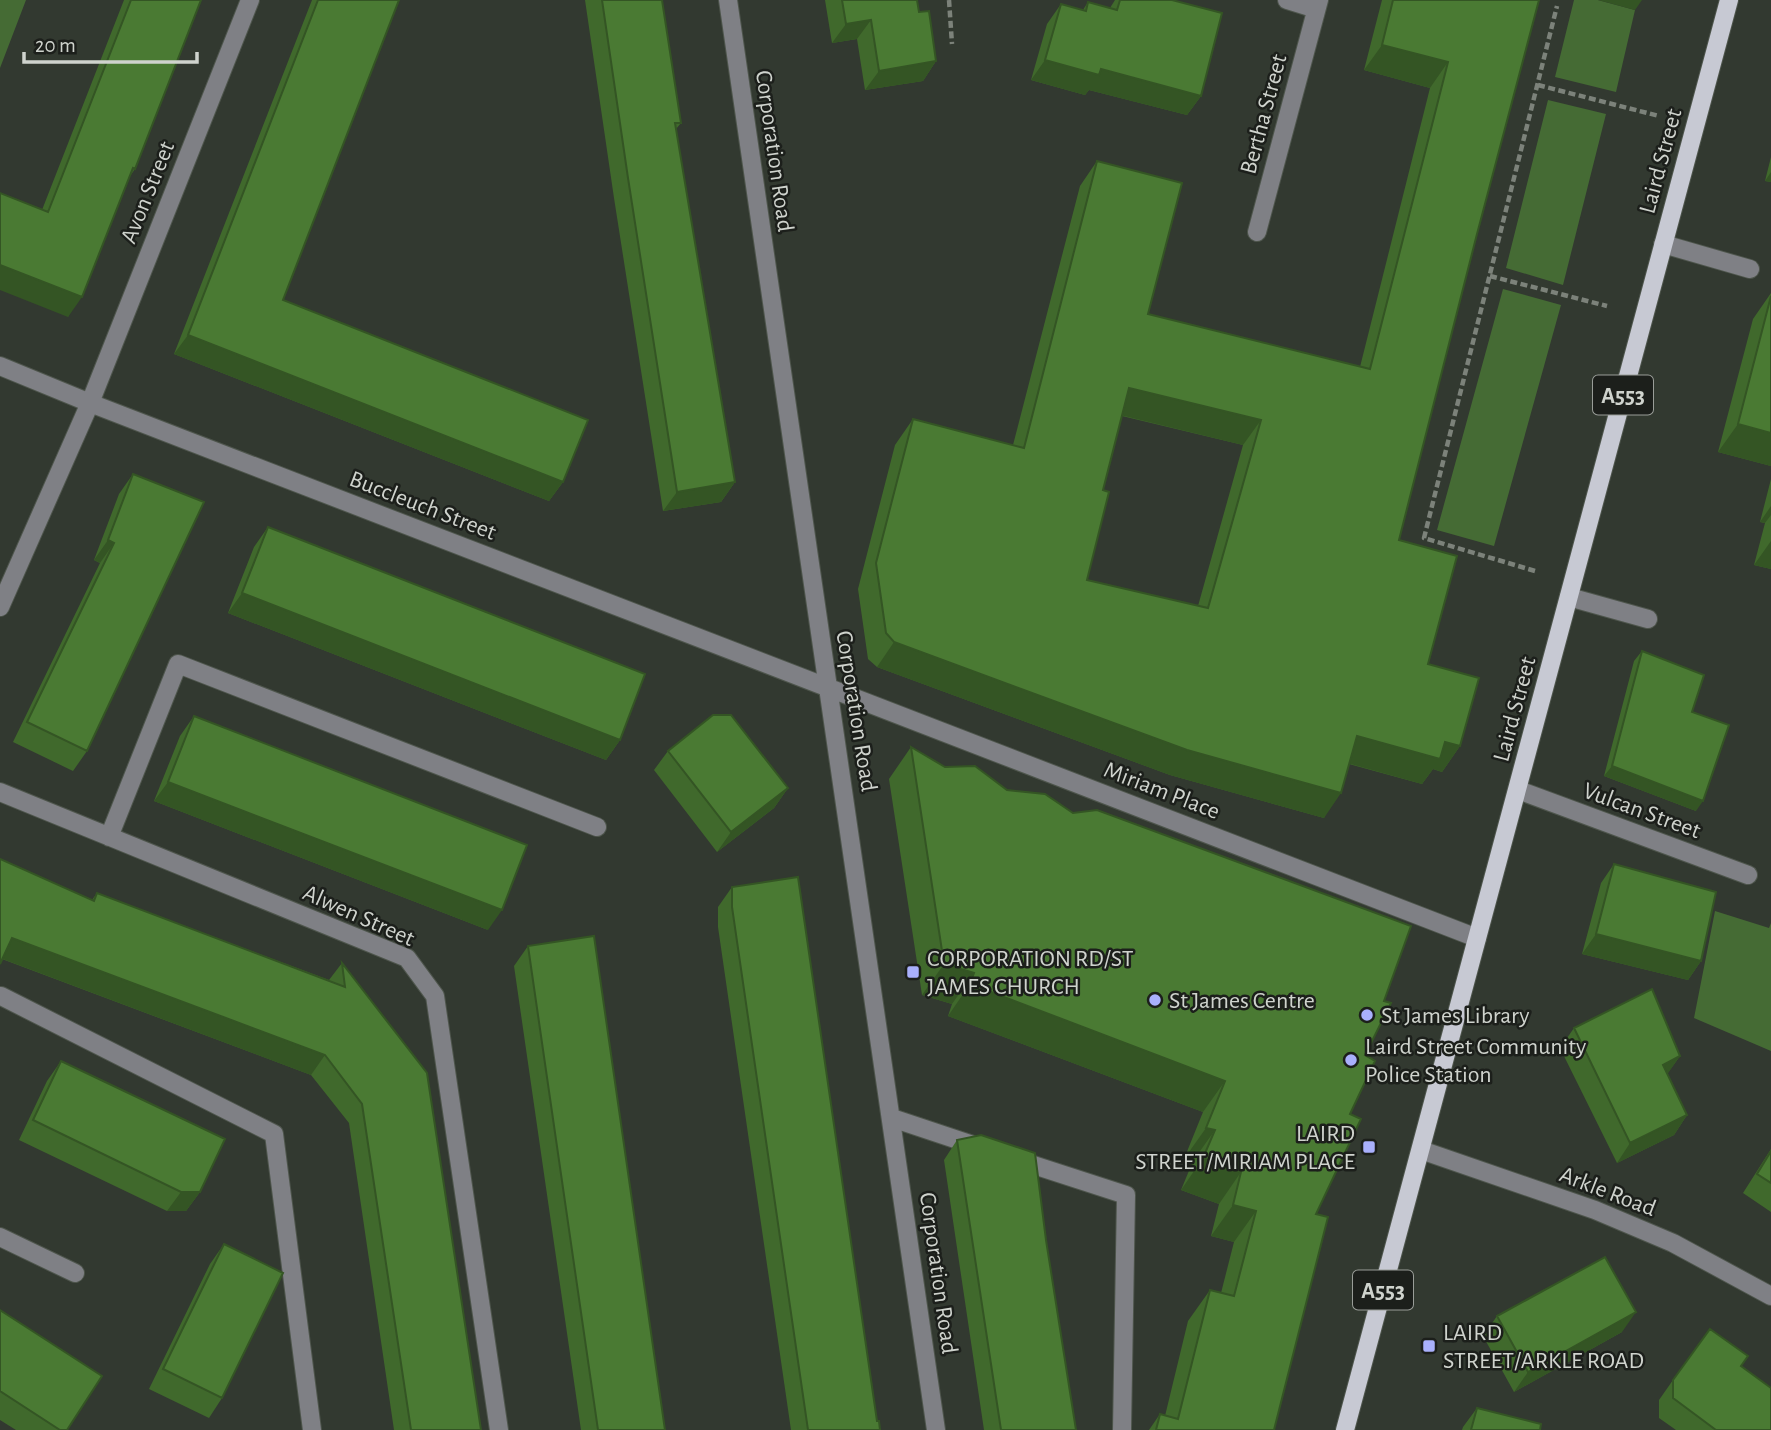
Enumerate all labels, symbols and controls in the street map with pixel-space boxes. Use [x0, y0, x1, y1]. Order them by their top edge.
scale bar [24, 21, 198, 65]
text: 20 m [35, 35, 76, 56]
street label: Bertha Street [1236, 51, 1292, 177]
street label: Corporation Road [751, 69, 797, 233]
street label: Laird Street [1635, 106, 1687, 216]
street label: Avon Street [117, 138, 179, 247]
road number: A553 [1593, 376, 1653, 414]
street label: Buccleuch Street [346, 467, 500, 545]
street label: Corporation Road [831, 629, 881, 793]
street label: Laird Street [1489, 654, 1541, 764]
street label: Miriam Place [1100, 758, 1223, 824]
street label: Vulcan Street [1580, 779, 1704, 843]
street label: Alwen Street [299, 881, 418, 951]
place label: CORPORATION RD/ST JAMES CHURCH [927, 947, 1134, 999]
marker: CORPORATION RD/ST JAMES CHURCH [905, 964, 921, 980]
place label: St James Centre [1169, 989, 1315, 1013]
marker: St James Centre [1147, 992, 1163, 1008]
place label: St James Library [1381, 1004, 1529, 1028]
marker: St James Library [1359, 1007, 1375, 1023]
place label: Laird Street Community Police Station [1365, 1035, 1586, 1087]
marker: Laird Street Community Police Station [1343, 1052, 1359, 1068]
place label: LAIRD STREET/MIRIAM PLACE [1135, 1122, 1355, 1174]
marker: LAIRD STREET/MIRIAM PLACE [1361, 1139, 1377, 1155]
street label: Arkle Road [1556, 1163, 1659, 1221]
street label: Corporation Road [915, 1191, 961, 1355]
road number: A553 [1353, 1270, 1413, 1310]
place label: LAIRD STREET/ARKLE ROAD [1443, 1321, 1644, 1373]
marker: LAIRD STREET/ARKLE ROAD [1421, 1338, 1437, 1354]

